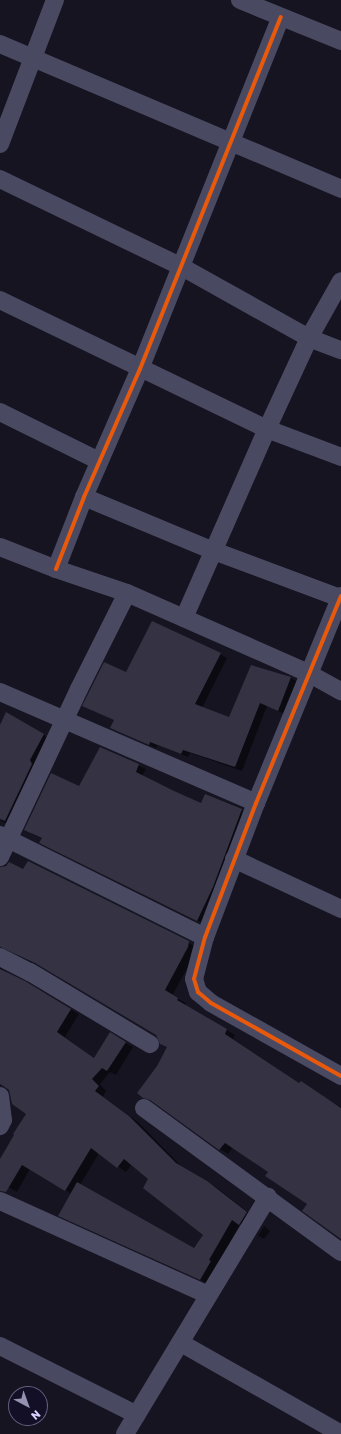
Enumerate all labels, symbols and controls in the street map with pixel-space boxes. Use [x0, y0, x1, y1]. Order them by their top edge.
north arrow [8, 1386, 48, 1426]
text: N [28, 1407, 43, 1422]

